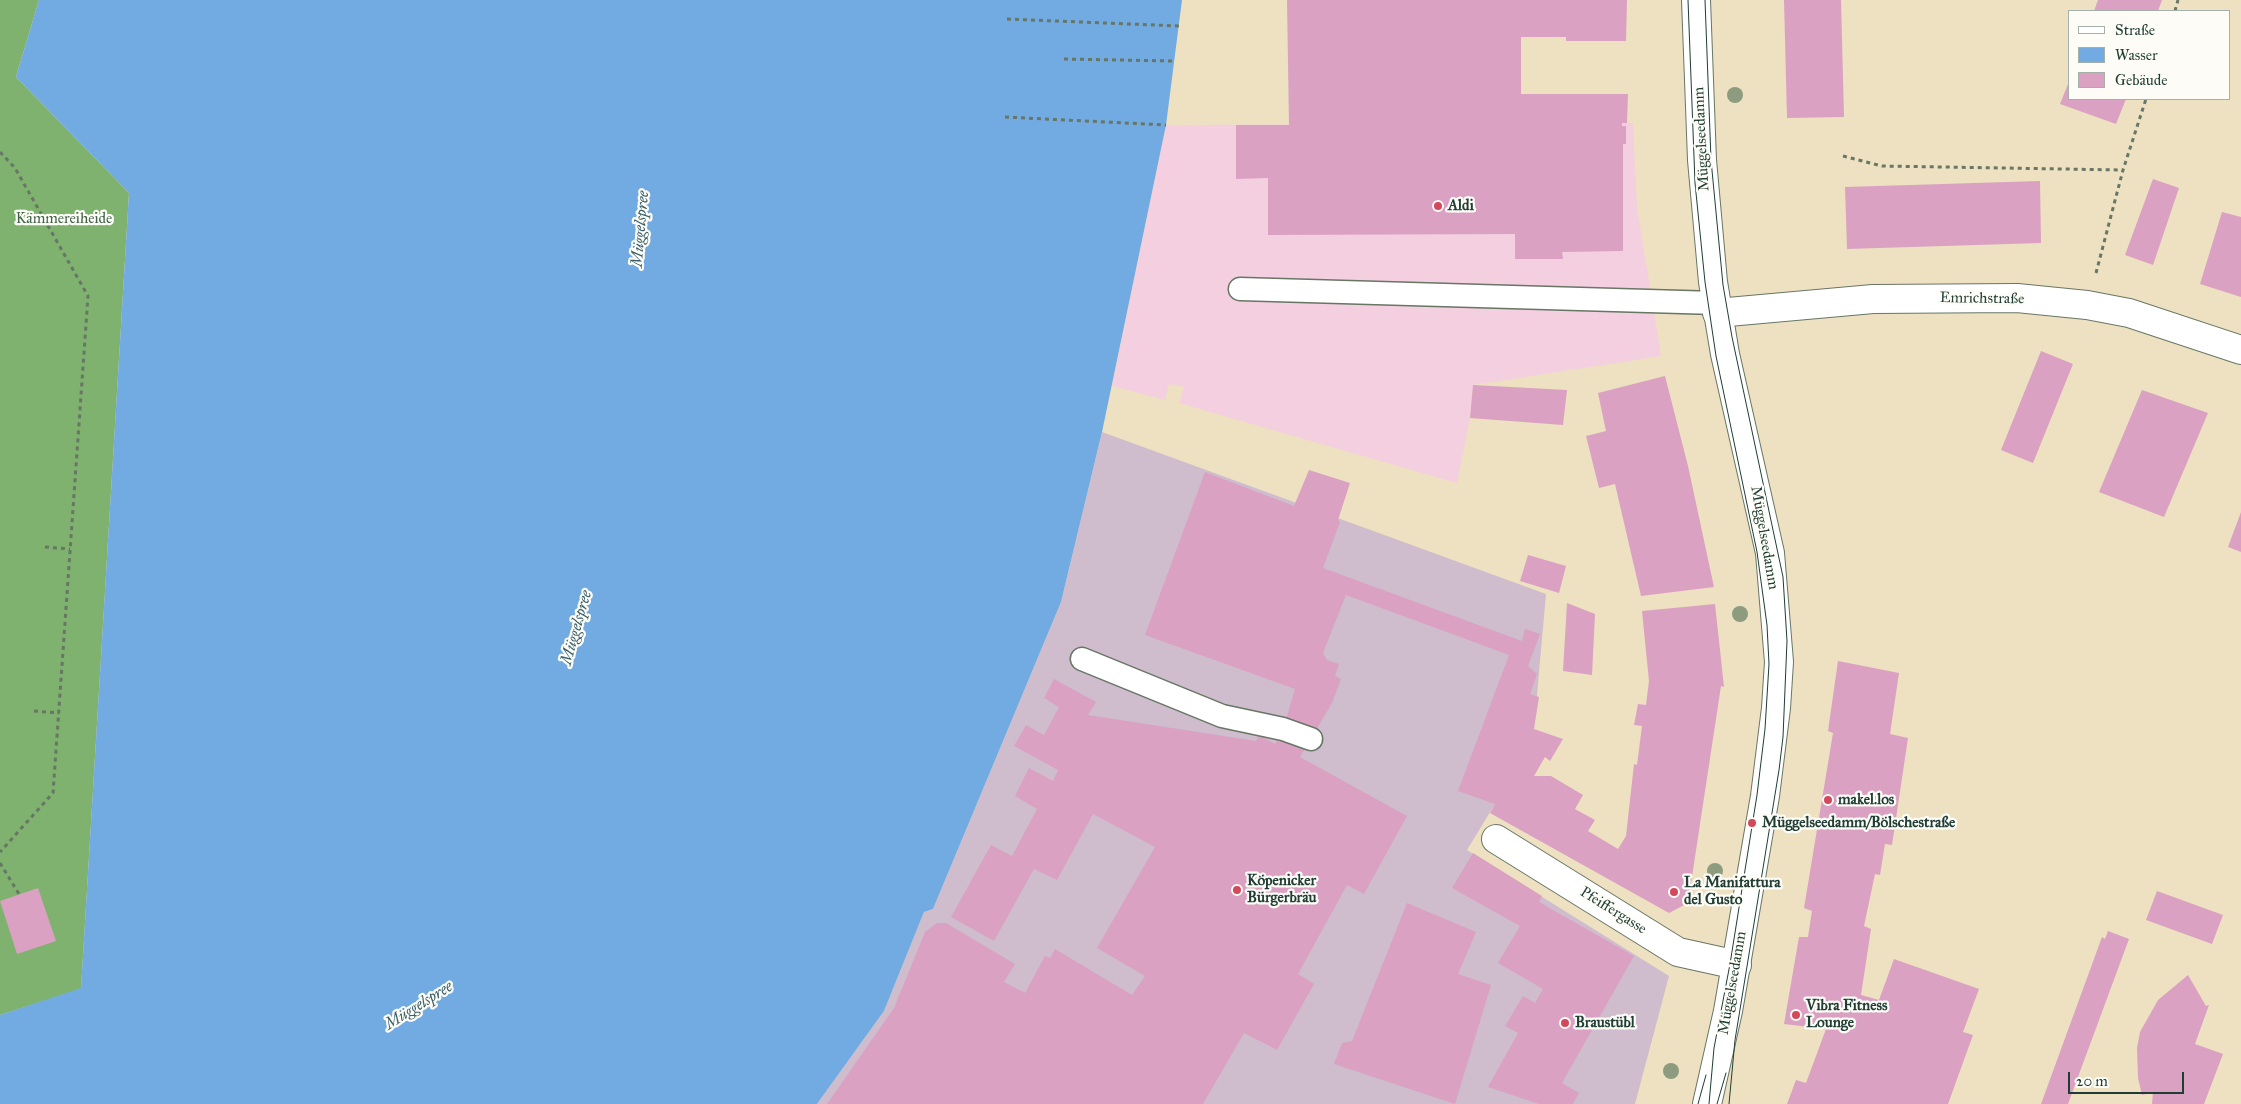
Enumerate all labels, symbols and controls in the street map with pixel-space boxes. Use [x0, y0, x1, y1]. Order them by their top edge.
legend [2068, 10, 2231, 100]
text: Straße [2115, 21, 2155, 39]
text: Wasser [2115, 46, 2158, 64]
text: Gebäude [2115, 71, 2168, 89]
street label: Müggelseedamm [1690, 86, 1714, 192]
water label: Müggelspree [628, 190, 654, 268]
place label: Aldi [1448, 197, 1474, 215]
marker: Aldi [1432, 200, 1444, 212]
park label: Kämmereiheide [16, 210, 112, 228]
street label: Emrichstraße [1940, 289, 2024, 309]
street label: Müggelseedamm [1746, 485, 1782, 591]
water label: Müggelspree [557, 589, 597, 667]
place label: makel.los [1838, 791, 1894, 809]
marker: makel.los [1822, 794, 1834, 806]
place label: Müggelseedamm/Bölschestraße [1762, 814, 1955, 832]
marker: Müggelseedamm/Bölschestraße [1746, 817, 1758, 829]
place label: Köpenicker Bürgerbräu [1247, 872, 1317, 907]
place label: La Manifattura del Gusto [1684, 874, 1781, 909]
street label: Pfeiffergasse [1576, 883, 1650, 939]
marker: Köpenicker Bürgerbräu [1231, 884, 1243, 896]
marker: La Manifattura del Gusto [1668, 886, 1680, 898]
street label: Müggelseedamm [1715, 930, 1751, 1036]
water label: Müggelspree [381, 978, 457, 1034]
place label: Vibra Fitness Lounge [1806, 997, 1887, 1032]
marker: Vibra Fitness Lounge [1790, 1009, 1802, 1021]
place label: Braustübl [1575, 1014, 1635, 1032]
marker: Braustübl [1559, 1017, 1571, 1029]
scale bar [2071, 1062, 2187, 1094]
text: 20 m [2076, 1072, 2108, 1090]

